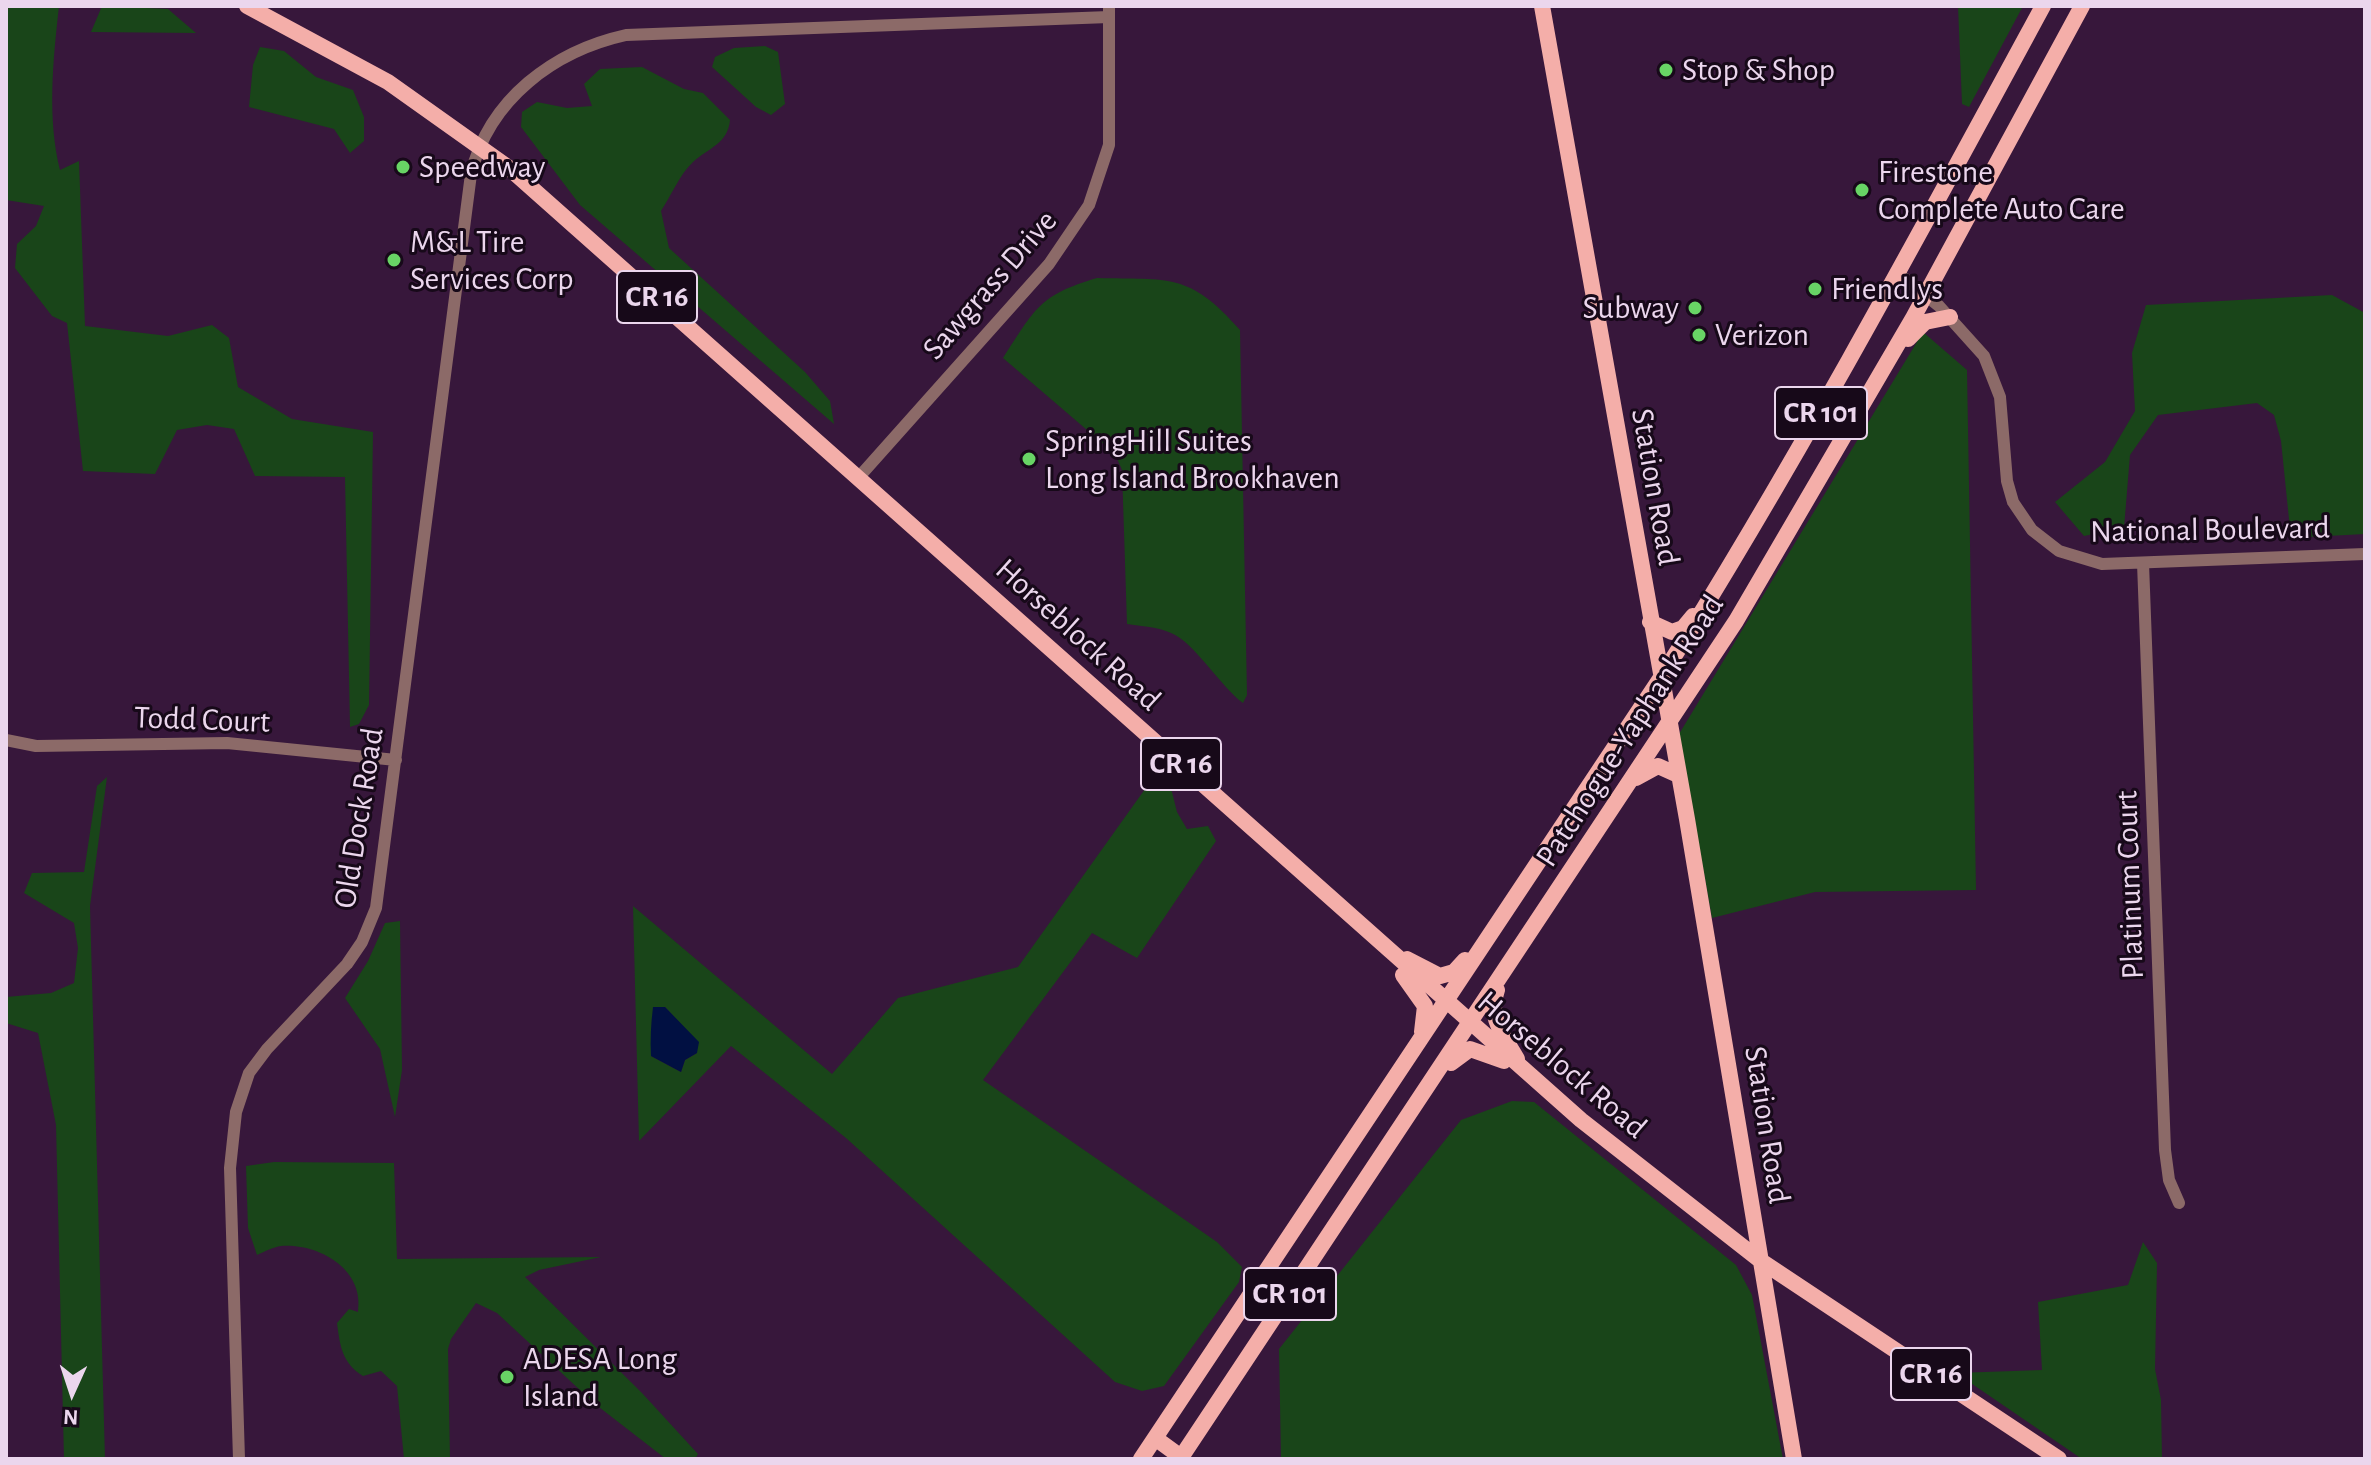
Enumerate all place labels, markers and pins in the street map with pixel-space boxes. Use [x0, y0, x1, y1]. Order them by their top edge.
place label: Stop & Shop [1682, 51, 1835, 89]
marker: Stop & Shop [1657, 61, 1675, 79]
place label: Speedway [419, 148, 546, 186]
place label: Firestone Complete Auto Care [1878, 153, 2125, 228]
marker: Speedway [394, 158, 412, 176]
marker: Firestone Complete Auto Care [1853, 181, 1871, 199]
place label: M&L Tire Services Corp [410, 223, 573, 298]
marker: M&L Tire Services Corp [385, 251, 403, 269]
place label: Friendlys [1831, 270, 1943, 308]
marker: Friendlys [1806, 280, 1824, 298]
place label: Subway [1582, 289, 1679, 327]
marker: Subway [1686, 299, 1704, 317]
place label: Verizon [1715, 316, 1809, 354]
marker: Verizon [1690, 326, 1708, 344]
place label: SpringHill Suites Long Island Brookhaven [1045, 422, 1340, 497]
marker: SpringHill Suites Long Island Brookhaven [1020, 450, 1038, 468]
place label: ADESA Long Island [523, 1340, 677, 1415]
marker: ADESA Long Island [498, 1368, 516, 1386]

